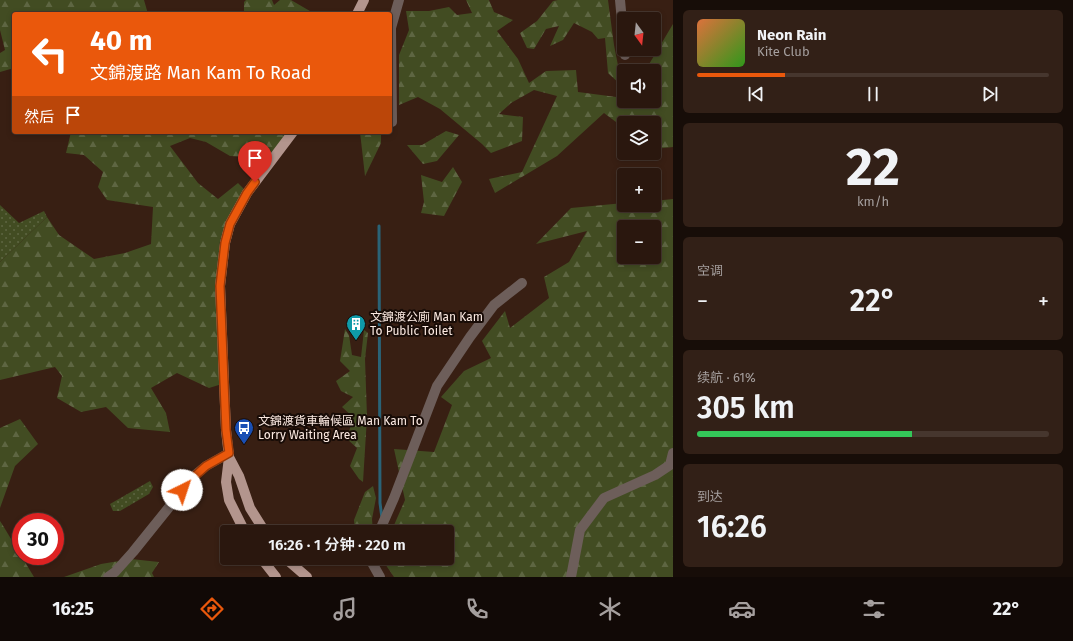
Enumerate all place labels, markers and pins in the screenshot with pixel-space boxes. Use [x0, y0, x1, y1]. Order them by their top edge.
pin [238, 141, 272, 182]
place label: 文錦渡公廁 Man Kam To Public Toilet [370, 310, 483, 338]
building icon: 文錦渡公廁 Man Kam To Public Toilet [345, 313, 367, 341]
place label: 文錦渡貨車輪候區 Man Kam To Lorry Waiting Area [258, 414, 423, 442]
bus stop icon: 文錦渡貨車輪候區 Man Kam To Lorry Waiting Area [233, 417, 255, 445]

